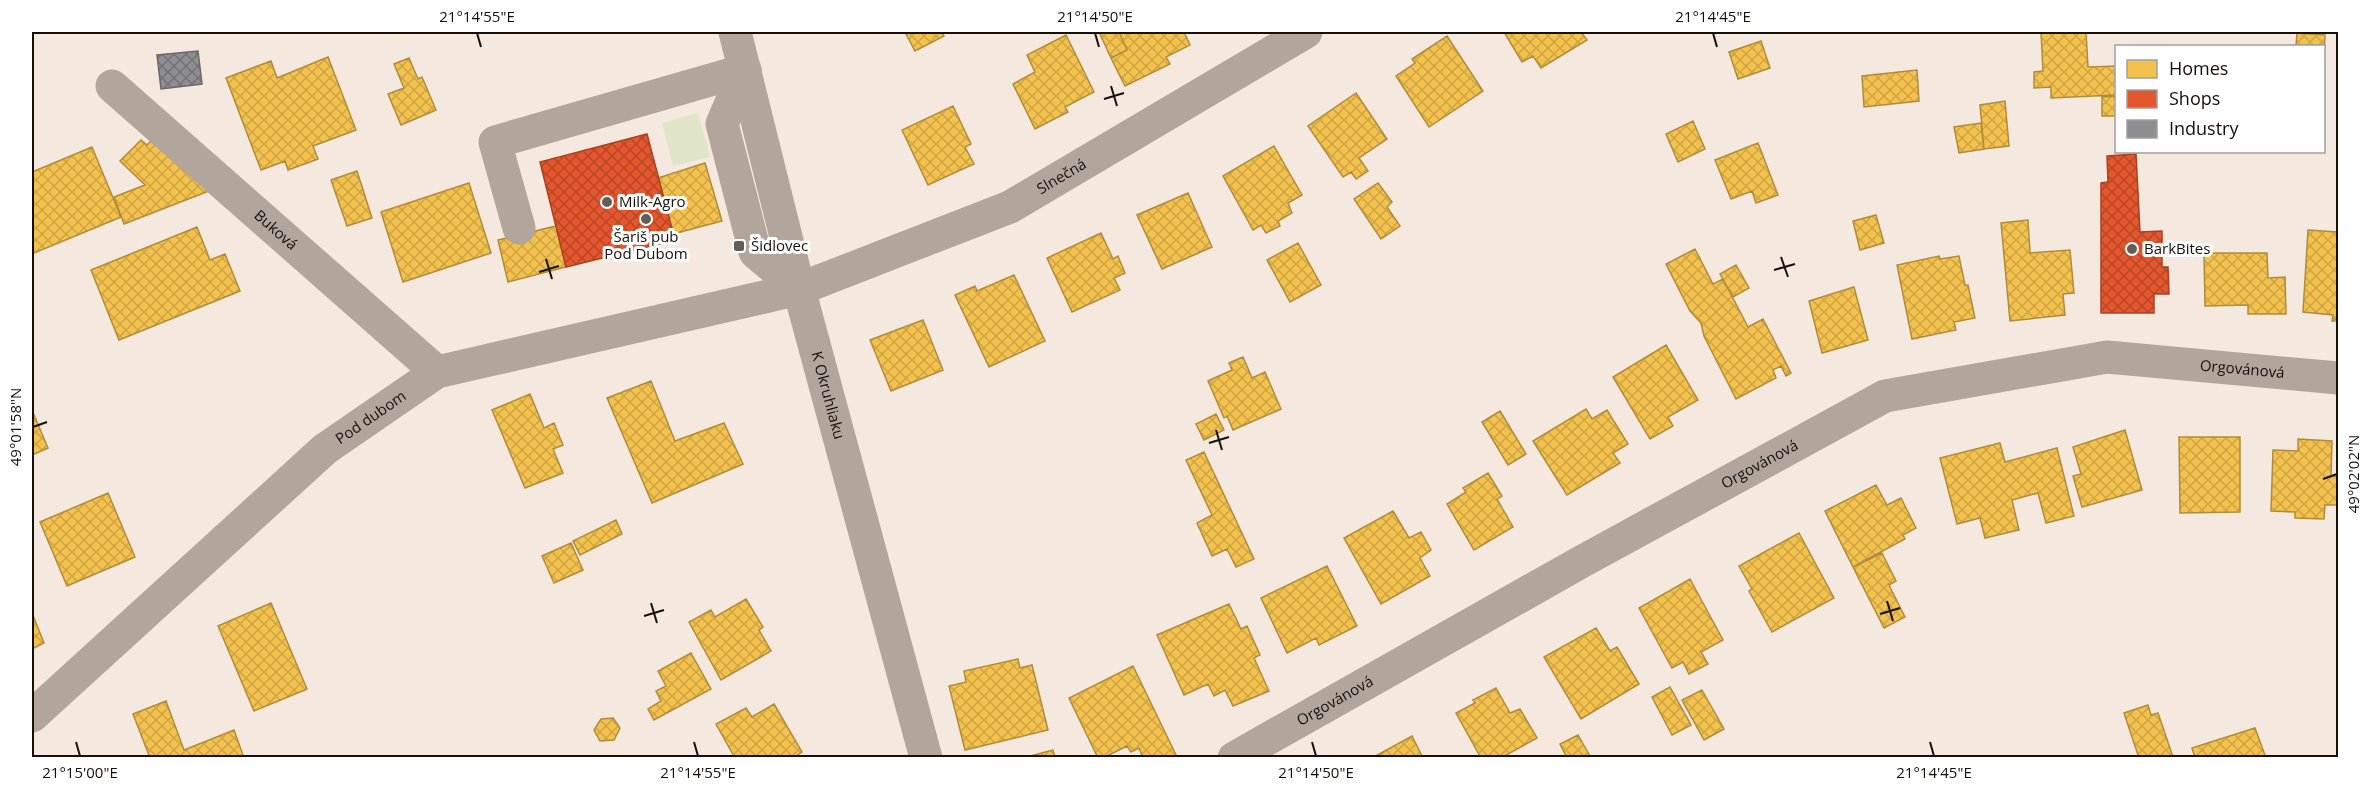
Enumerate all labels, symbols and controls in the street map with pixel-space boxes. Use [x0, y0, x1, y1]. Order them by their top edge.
text: 21°14'55"E [439, 6, 515, 26]
text: 21°14'50"E [1057, 6, 1133, 26]
text: 21°14'45"E [1675, 6, 1751, 26]
legend [2115, 45, 2325, 153]
text: Homes [2169, 56, 2228, 80]
text: Shops [2169, 86, 2220, 110]
text: Industry [2169, 116, 2239, 140]
street label: Slnečná [1033, 153, 1090, 198]
place label: Milk-Agro [619, 191, 686, 211]
marker: Milk-Agro [600, 195, 614, 209]
street label: Buková [250, 205, 302, 254]
marker: Šariš pub Pod Dubom [639, 212, 653, 226]
place label: Šariš pub Pod Dubom [604, 226, 688, 263]
place label: Šidlovec [751, 235, 808, 255]
place label: BarkBites [2144, 238, 2210, 258]
marker: Šidlovec [732, 239, 746, 253]
marker: BarkBites [2125, 242, 2139, 256]
street label: K Okruhliaku [807, 349, 850, 441]
street label: Orgovánová [2199, 354, 2285, 382]
street label: Pod dubom [331, 385, 410, 448]
text: 49°01'58"N [5, 388, 25, 466]
street label: Orgovánová [1717, 434, 1801, 493]
text: 49°02'02"N [2343, 435, 2363, 513]
street label: Orgovánová [1293, 670, 1376, 730]
text: 21°15'00"E [42, 762, 118, 782]
text: 21°14'55"E [660, 762, 736, 782]
text: 21°14'50"E [1278, 762, 1354, 782]
text: 21°14'45"E [1896, 762, 1972, 782]

